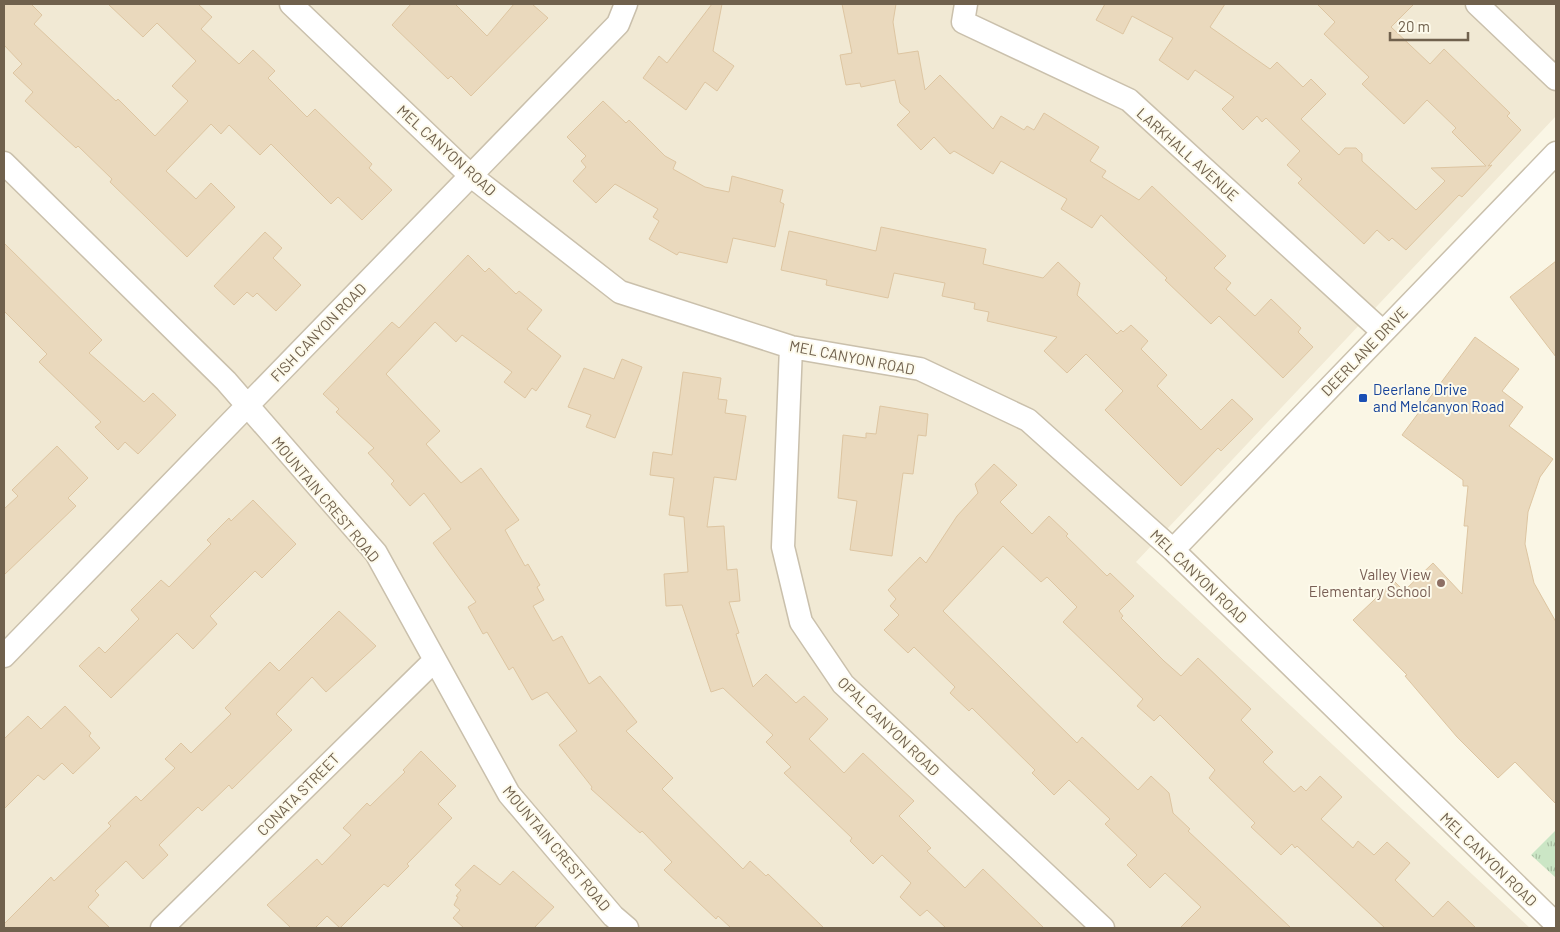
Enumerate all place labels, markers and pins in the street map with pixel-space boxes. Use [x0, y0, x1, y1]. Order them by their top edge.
place label: Deerlane Drive and Melcanyon Road [1373, 380, 1505, 415]
marker: Deerlane Drive and Melcanyon Road [1357, 392, 1369, 404]
place label: Valley View Elementary School [1309, 565, 1431, 600]
marker: Valley View Elementary School [1435, 577, 1447, 589]

